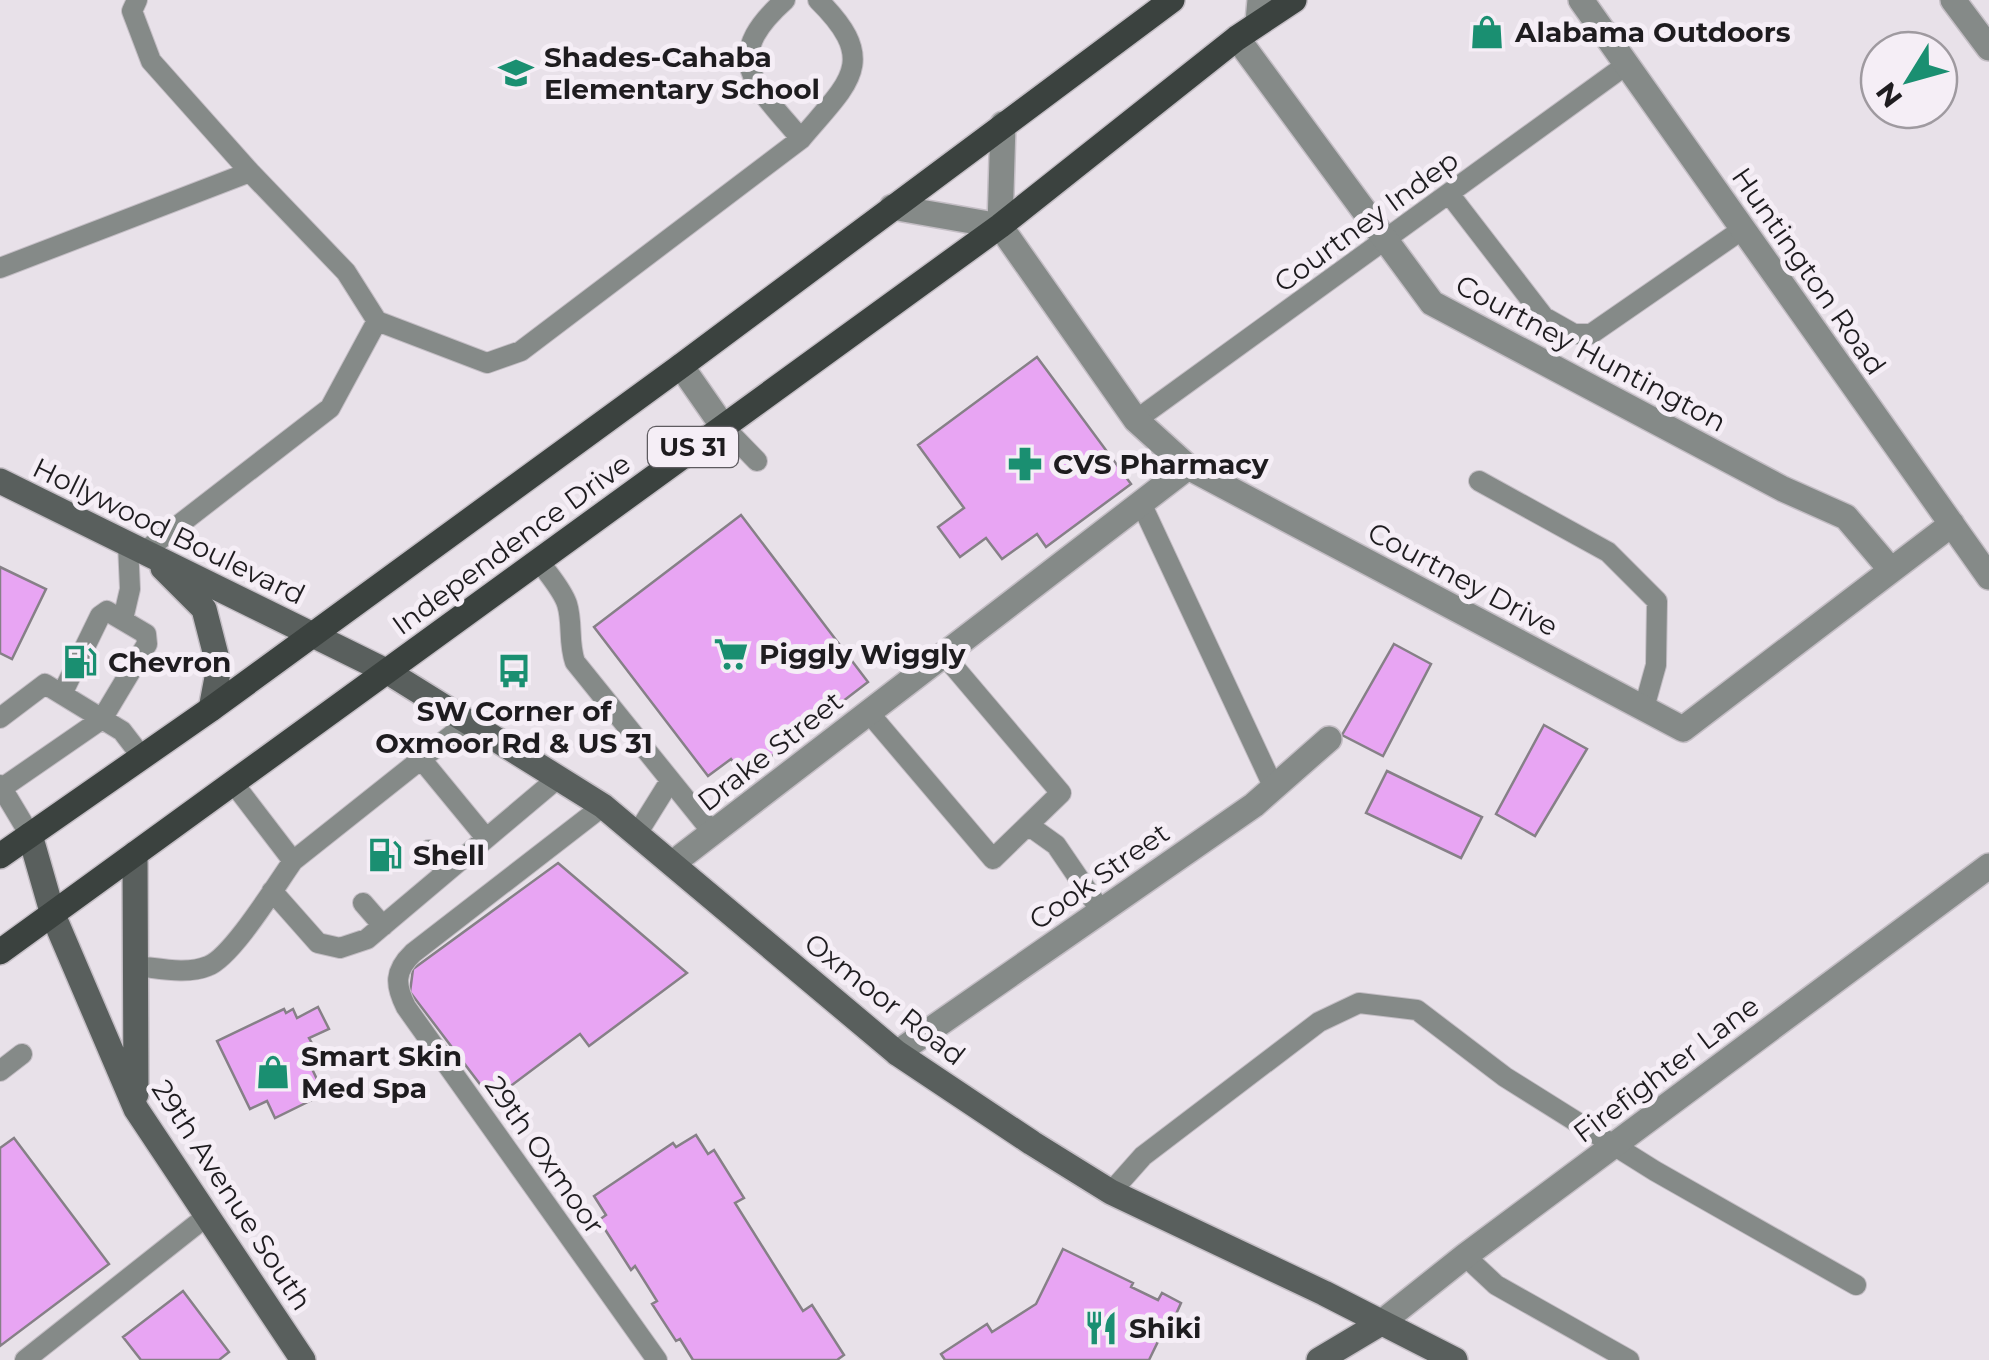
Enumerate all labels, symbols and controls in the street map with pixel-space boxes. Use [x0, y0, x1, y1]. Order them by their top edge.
shop icon: Alabama Outdoors [1468, 13, 1506, 51]
place label: Alabama Outdoors [1514, 15, 1791, 49]
north arrow [1859, 30, 1959, 130]
place label: Shades-Cahaba Elementary School [544, 40, 820, 106]
school or university icon: Shades-Cahaba Elementary School [497, 54, 535, 92]
text: N [1869, 76, 1909, 114]
street label: Courtney Indep [1267, 143, 1465, 299]
street label: Huntington Road [1725, 161, 1893, 381]
street label: Courtney Huntington [1450, 267, 1732, 439]
road number: US 31 [648, 427, 738, 467]
pharmacy icon: CVS Pharmacy [1006, 445, 1044, 483]
street label: Independence Drive [385, 446, 637, 642]
place label: CVS Pharmacy [1053, 447, 1269, 481]
street label: Hollywood Boulevard [27, 450, 311, 612]
street label: Courtney Drive [1362, 515, 1564, 643]
supermarket icon: Piggly Wiggly [712, 635, 750, 673]
place label: Piggly Wiggly [759, 637, 966, 671]
fuel station icon: Chevron [61, 643, 99, 681]
place label: Chevron [108, 645, 231, 679]
bus stop icon: SW Corner of Oxmoor Rd & US 31 [495, 652, 533, 690]
street label: Drake Street [691, 684, 849, 818]
place label: SW Corner of Oxmoor Rd & US 31 [375, 694, 653, 760]
street label: Cook Street [1022, 815, 1176, 937]
fuel station icon: Shell [366, 836, 404, 874]
place label: Shell [413, 838, 485, 872]
street label: Oxmoor Road [798, 926, 972, 1072]
street label: Firefighter Lane [1567, 988, 1765, 1150]
place label: Smart Skin Med Spa [301, 1039, 462, 1105]
shop icon: Smart Skin Med Spa [254, 1053, 292, 1091]
street label: 29th Oxmoor [478, 1069, 612, 1241]
street label: 29th Avenue South [145, 1073, 319, 1317]
restaurant icon: Shiki [1082, 1309, 1120, 1347]
place label: Shiki [1129, 1311, 1201, 1345]

